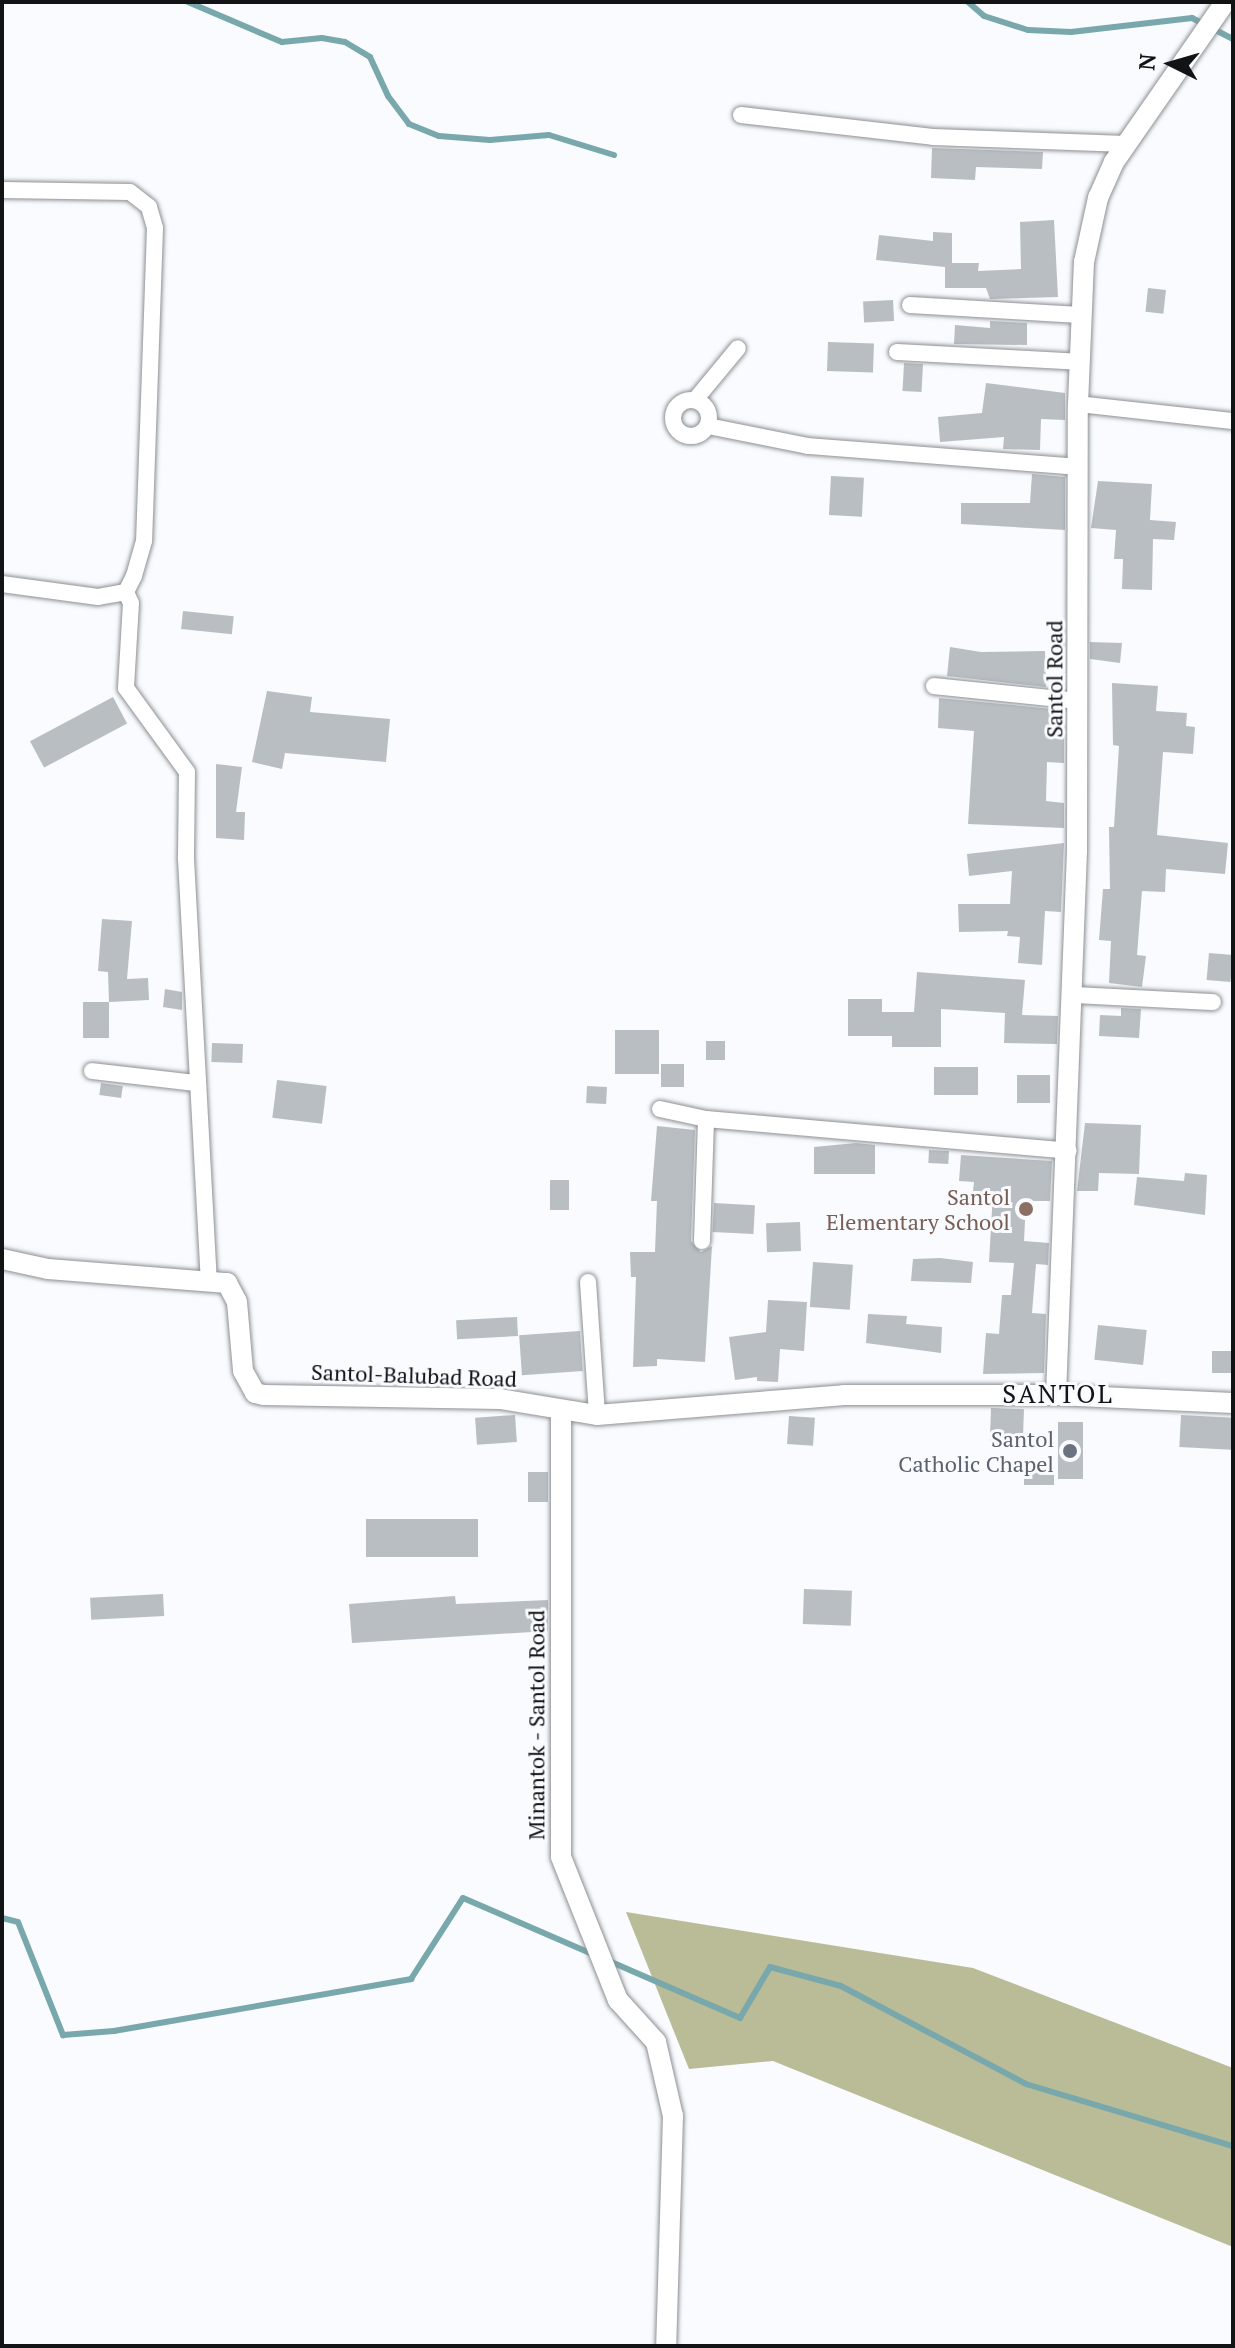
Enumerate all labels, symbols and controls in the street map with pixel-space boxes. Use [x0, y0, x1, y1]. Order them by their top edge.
north arrow [1131, 24, 1211, 104]
text: N [1131, 52, 1162, 71]
street label: Santol Road [1041, 620, 1067, 738]
place label: Santol Elementary School [826, 1183, 1010, 1234]
marker: Santol Elementary School [1017, 1200, 1035, 1218]
street label: Santol-Balubad Road [311, 1358, 517, 1392]
district label: SANTOL [1002, 1378, 1114, 1410]
place label: Santol Catholic Chapel [898, 1425, 1054, 1476]
marker: Santol Catholic Chapel [1061, 1442, 1079, 1460]
street label: Minantok - Santol Road [523, 1609, 549, 1841]

